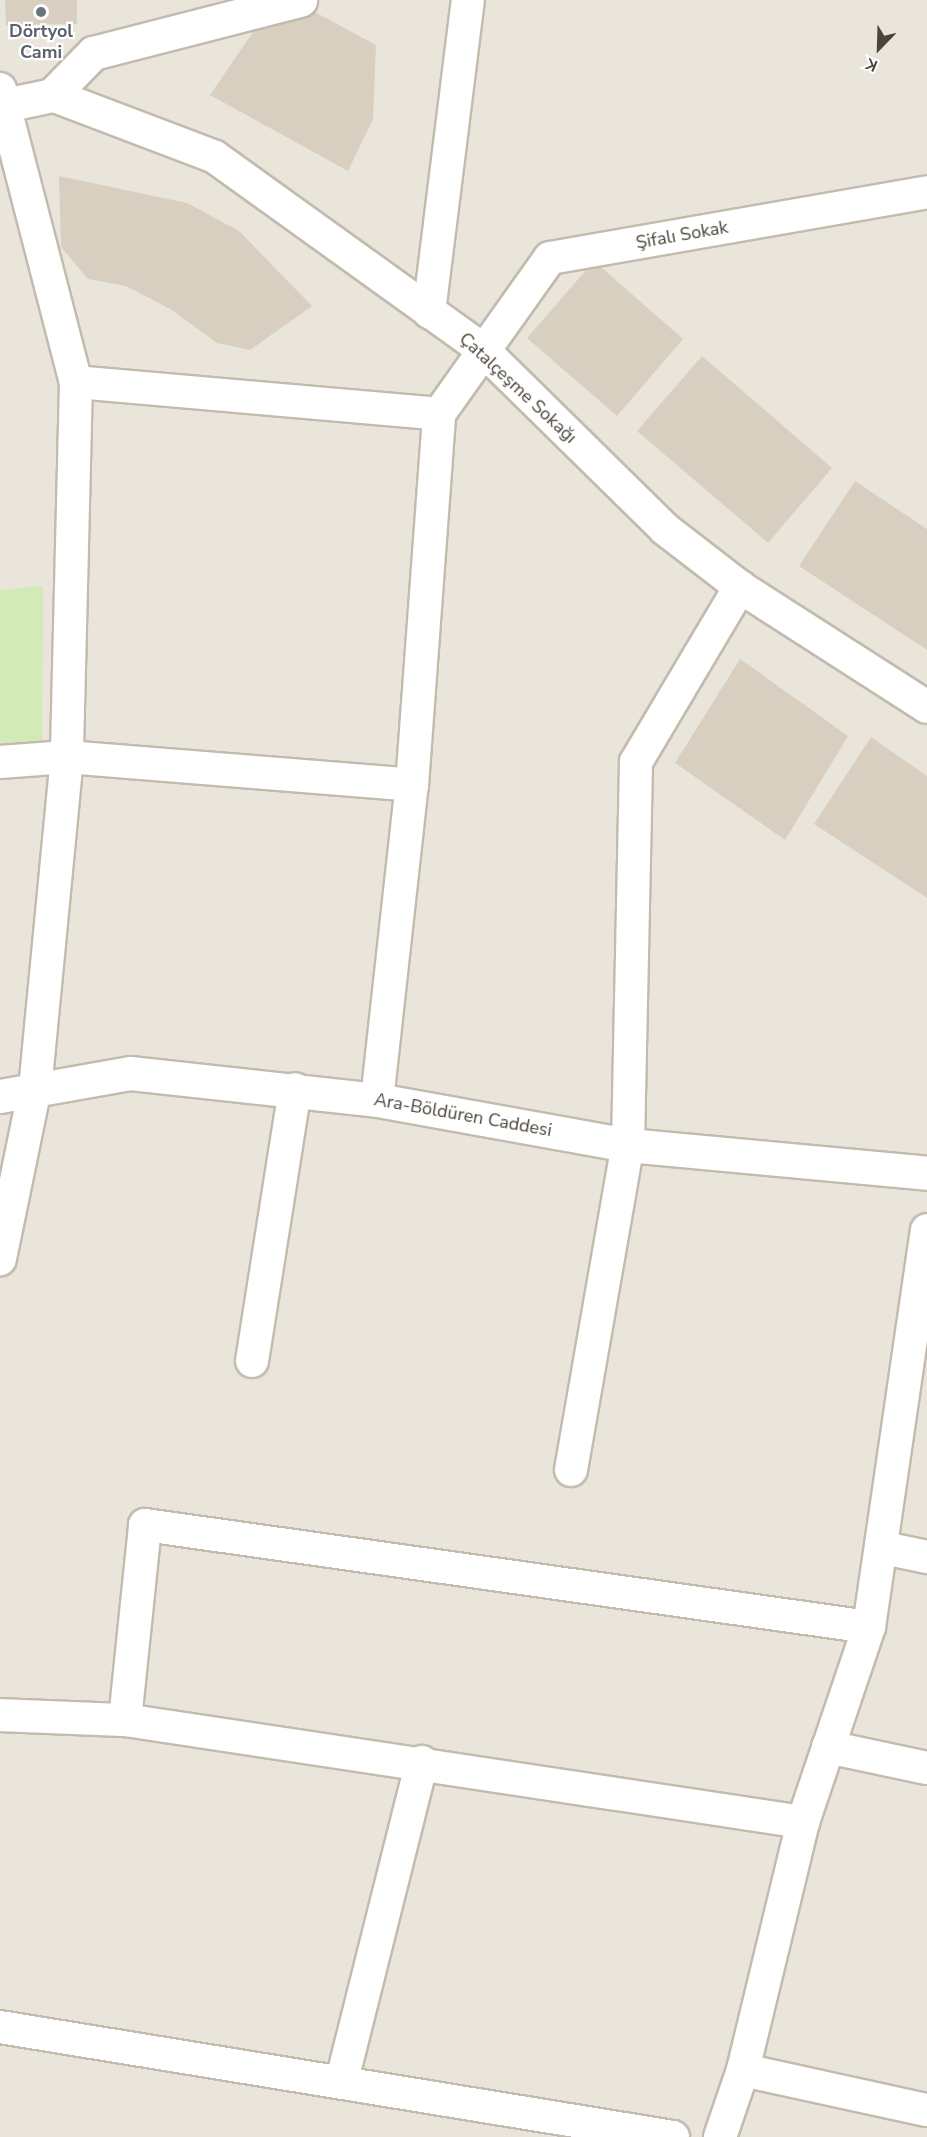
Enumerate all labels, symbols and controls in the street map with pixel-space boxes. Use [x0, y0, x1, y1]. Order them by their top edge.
marker: Dörtyol Cami [34, 5, 48, 19]
north arrow [849, 18, 909, 78]
place label: Dörtyol Cami [9, 21, 73, 63]
text: K [863, 52, 881, 77]
street label: Şifalı Sokak [634, 216, 730, 254]
street label: Çatalçeşme Sokağı [455, 328, 581, 448]
street label: Ara-Böldüren Caddesi [372, 1089, 554, 1141]

